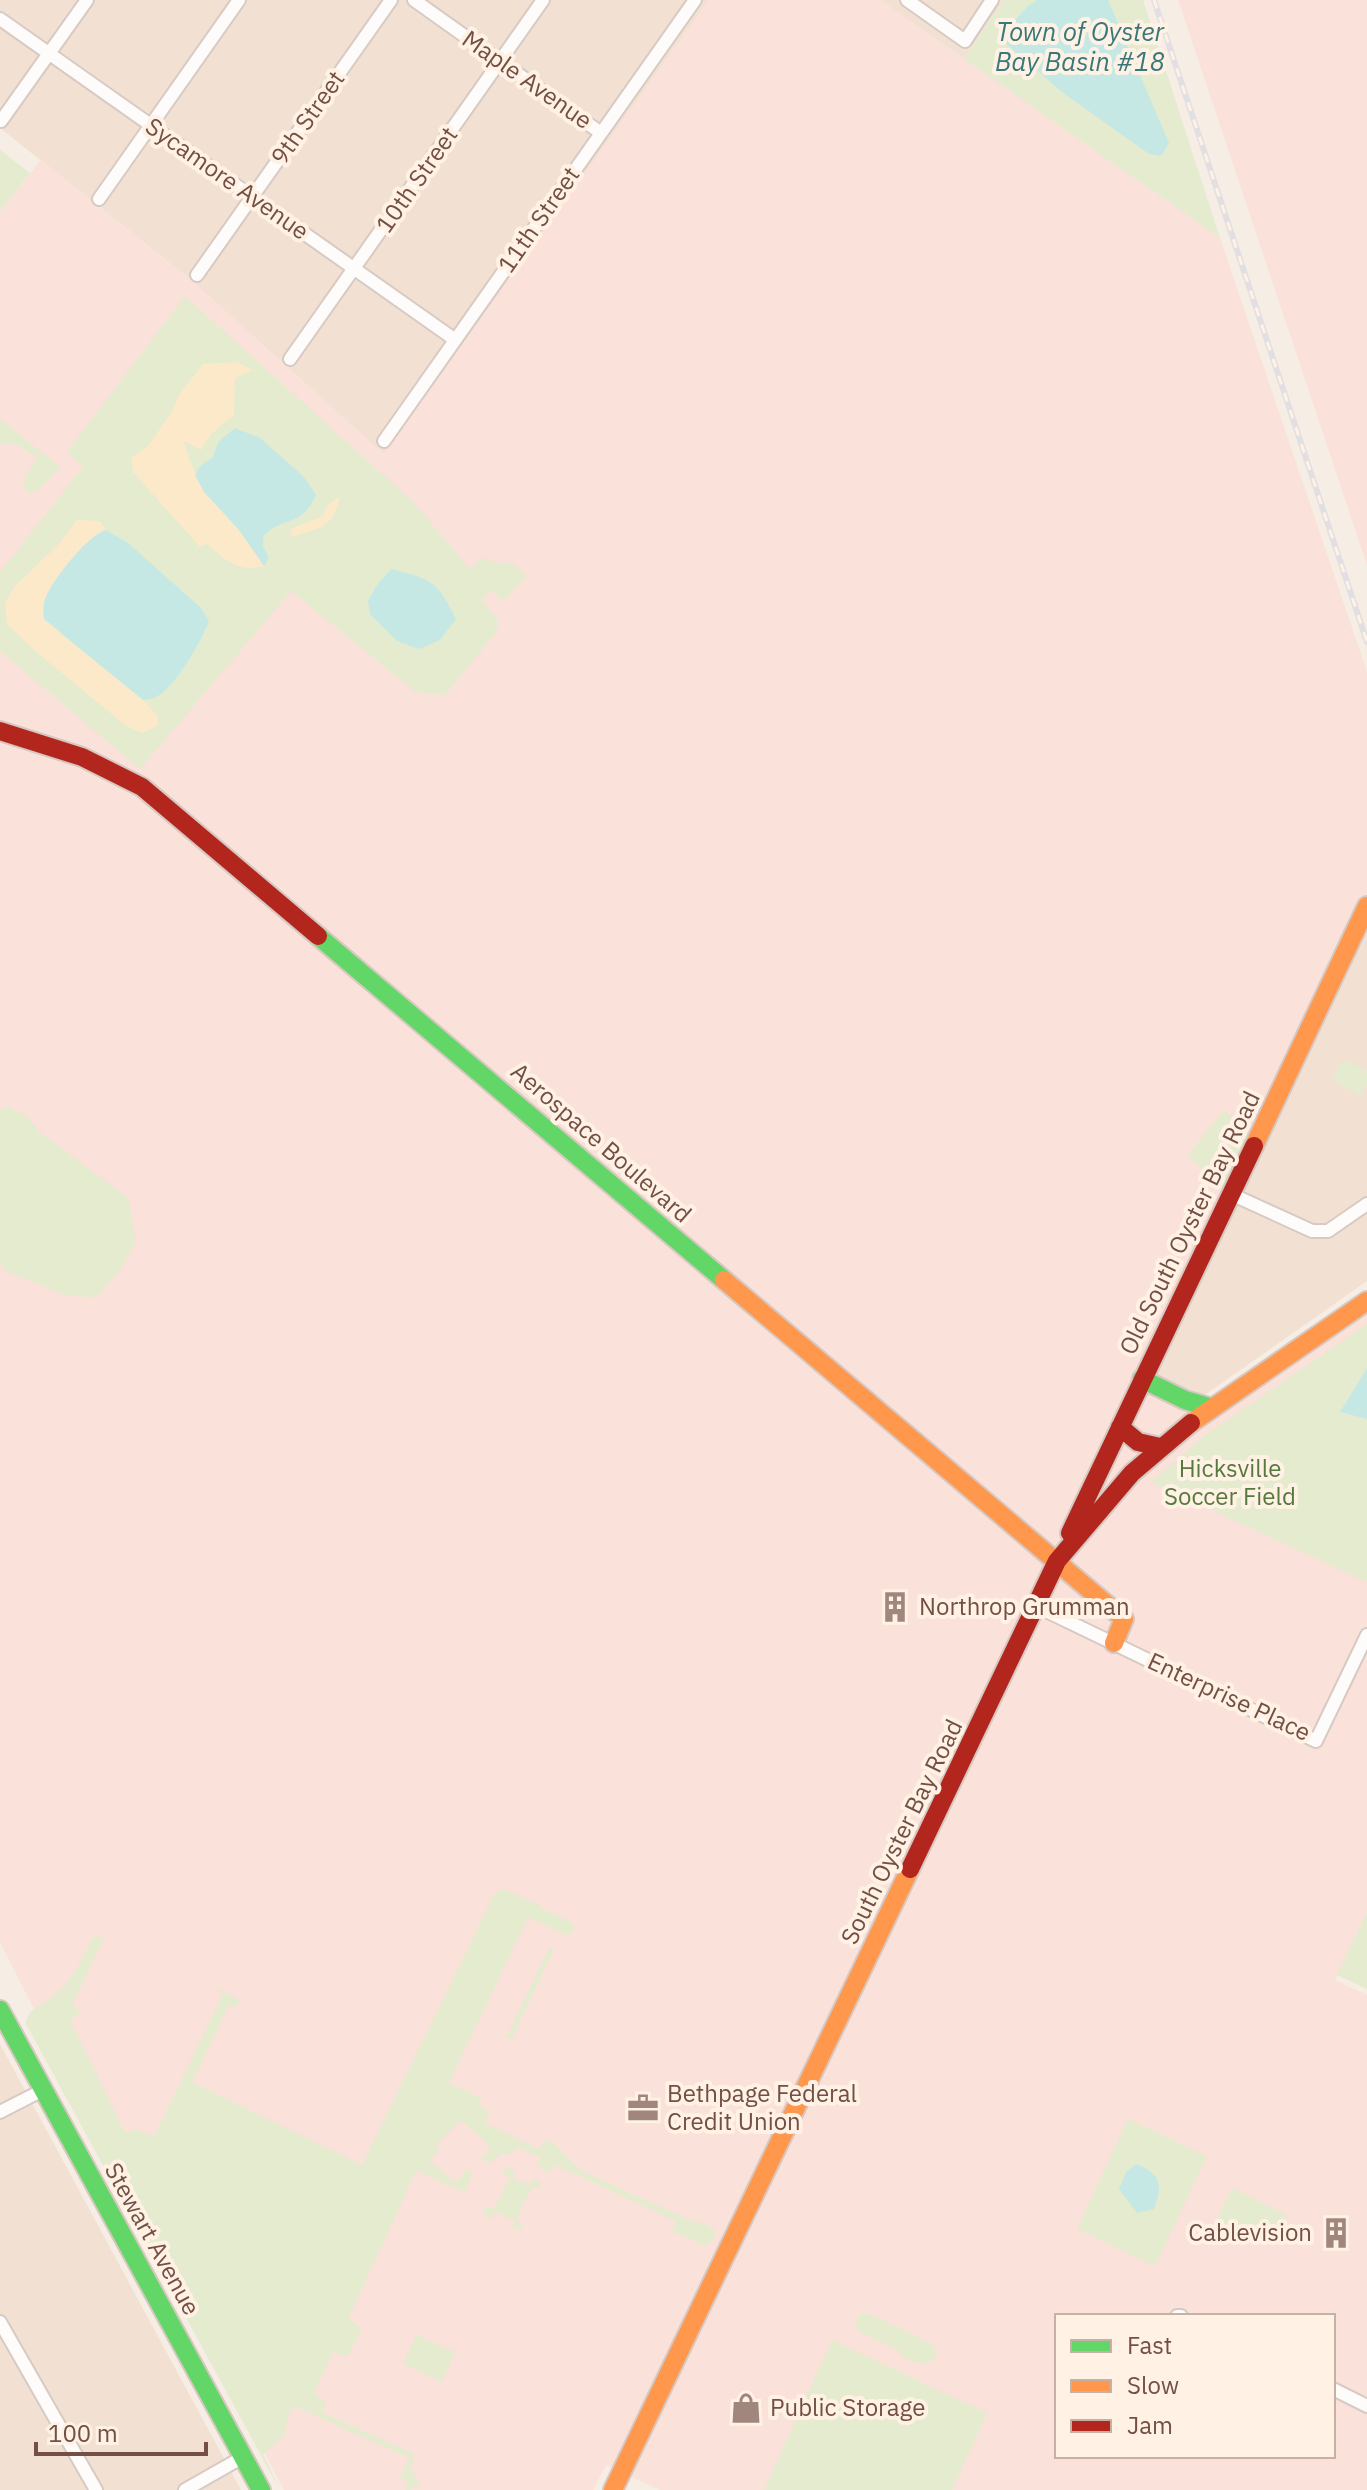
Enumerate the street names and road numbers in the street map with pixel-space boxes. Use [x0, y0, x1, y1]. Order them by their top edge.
street label: Maple Avenue [456, 23, 599, 136]
street label: 9th Street [263, 64, 351, 171]
street label: Sycamore Avenue [139, 110, 316, 247]
street label: 10th Street [368, 120, 464, 239]
street label: 11th Street [490, 160, 586, 279]
street label: Aerospace Boulevard [505, 1055, 699, 1229]
street label: Old South Oyster Bay Road [1111, 1085, 1267, 1360]
street label: Enterprise Place [1143, 1644, 1316, 1748]
street label: South Oyster Bay Road [833, 1714, 969, 1949]
street label: Stewart Avenue [98, 2157, 208, 2320]

